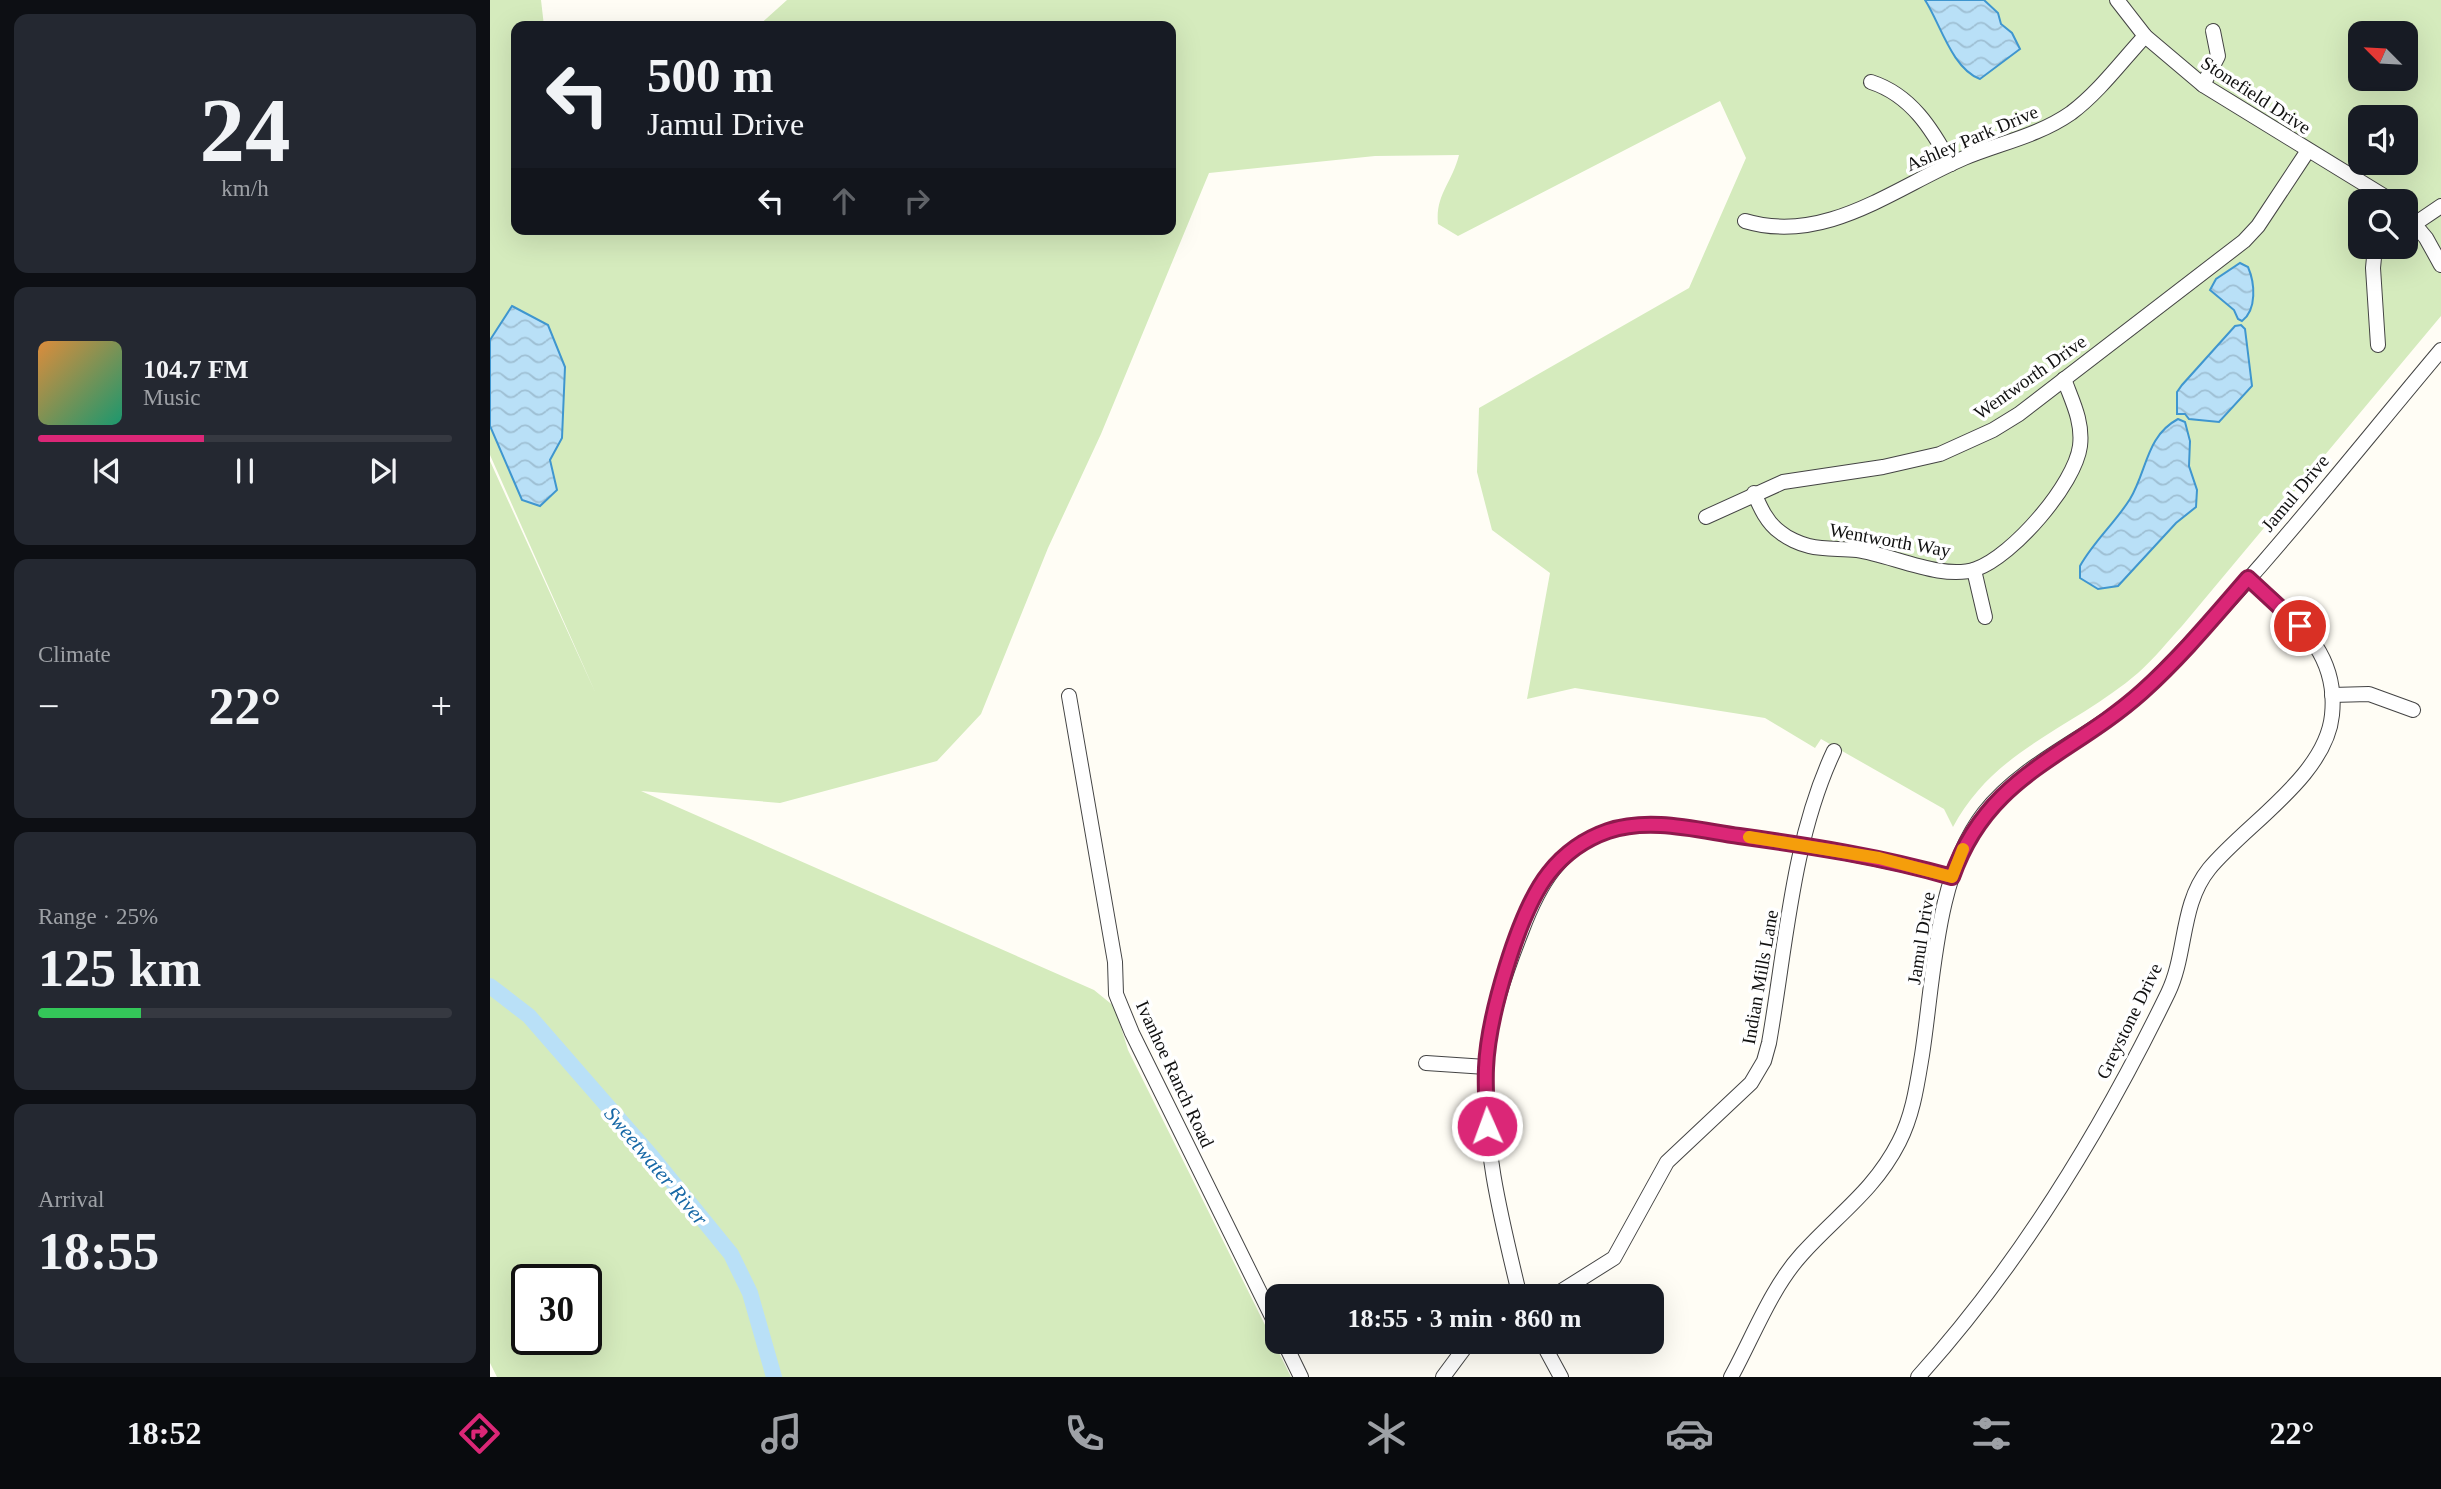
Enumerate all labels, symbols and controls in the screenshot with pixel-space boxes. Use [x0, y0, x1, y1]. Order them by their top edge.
north arrow [2348, 21, 2418, 91]
map controls [2348, 21, 2418, 259]
text: 500 m [647, 48, 774, 103]
icon: left [532, 49, 623, 140]
street label: Stonefield Drive [2197, 52, 2315, 138]
text: 24 [200, 80, 291, 181]
street label: Ashley Park Drive [1903, 101, 2041, 175]
button: sound [2348, 105, 2418, 175]
text: Jamul Drive [647, 106, 804, 142]
text: km/h [221, 176, 269, 201]
icon: left [752, 182, 790, 220]
icon: ahead [825, 182, 863, 220]
icon: right [898, 182, 936, 220]
button: search [2348, 189, 2418, 259]
street label: Wentworth Drive [1970, 331, 2090, 423]
text: 104.7 FM [143, 355, 248, 384]
text: Music [143, 385, 201, 410]
street label: Jamul Drive [2257, 450, 2333, 536]
icon: previous [88, 452, 126, 490]
icon: pause [226, 452, 264, 490]
icon: next [364, 452, 402, 490]
street label: Wentworth Way [1828, 519, 1953, 561]
pin [2270, 596, 2330, 656]
icon: arrive [2281, 607, 2319, 645]
text: Climate [38, 642, 111, 667]
text: 22° [209, 678, 281, 735]
text: − [38, 685, 59, 727]
text: + [431, 685, 452, 727]
street label: Jamul Drive [1903, 890, 1939, 986]
text: Range · 25% [38, 904, 158, 929]
street label: Indian Mills Lane [1738, 908, 1782, 1046]
text: 125 km [38, 940, 201, 997]
street label: Greystone Drive [2092, 960, 2166, 1082]
street label: Ivanhoe Ranch Road [1132, 997, 1218, 1151]
position arrow [1450, 1089, 1524, 1163]
water label: Sweetwater River [599, 1102, 713, 1231]
text: Arrival [38, 1187, 104, 1212]
text: 18:55 [38, 1223, 159, 1280]
speed limit sign: 30 [511, 1264, 602, 1355]
text: 18:55 · 3 min · 860 m [1348, 1304, 1582, 1333]
icon: directions [455, 1409, 504, 1458]
icon: music [757, 1409, 806, 1458]
icon: phone [1060, 1409, 1109, 1458]
icon: climate [1362, 1409, 1411, 1458]
icon: car [1665, 1409, 1714, 1458]
icon: filters [1967, 1409, 2016, 1458]
text: 18:52 [127, 1415, 201, 1451]
text: 22° [2269, 1415, 2314, 1451]

